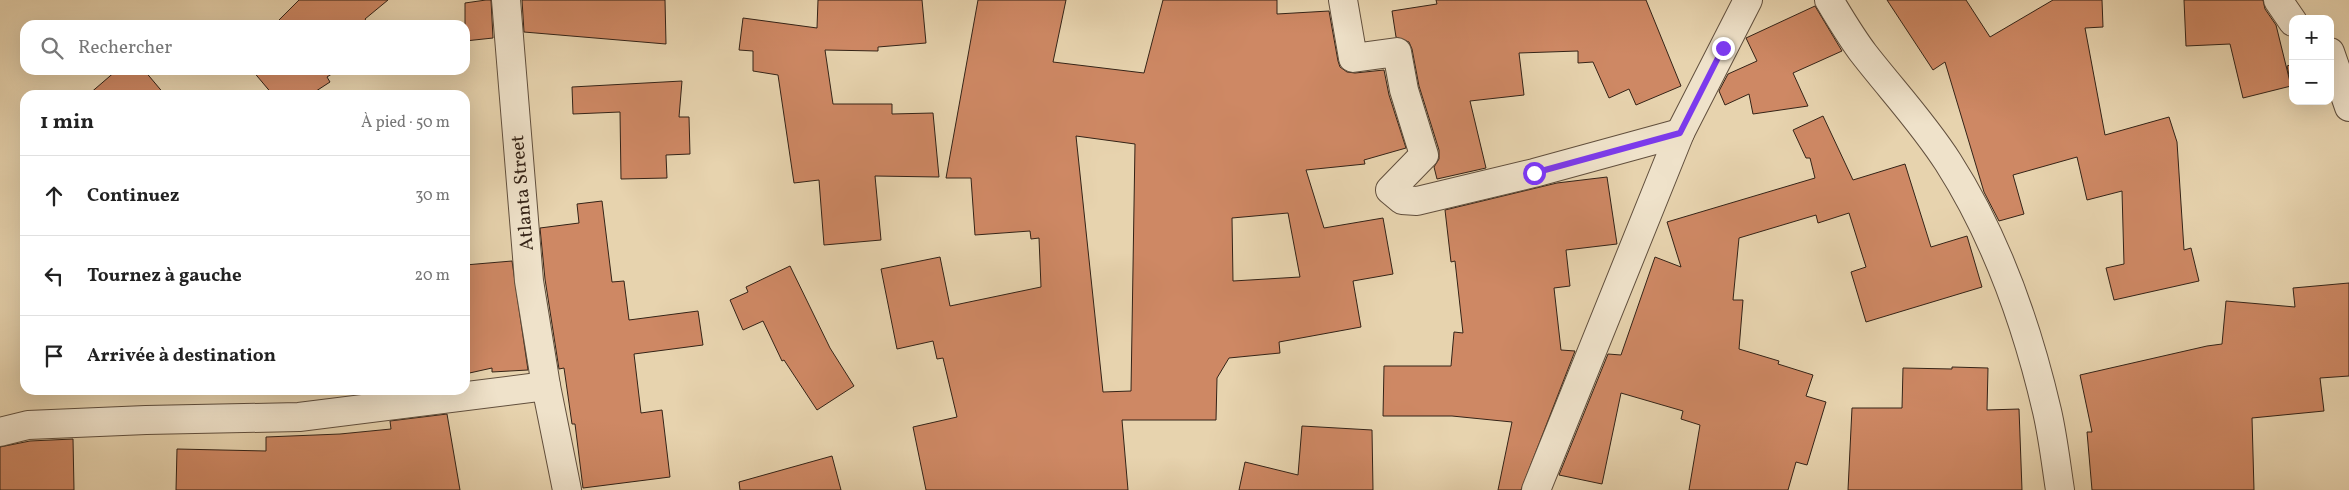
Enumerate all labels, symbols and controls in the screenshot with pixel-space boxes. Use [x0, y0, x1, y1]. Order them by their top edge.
map controls [2289, 15, 2334, 105]
button: + [2289, 15, 2334, 60]
search box [20, 20, 470, 75]
icon: search [38, 34, 66, 62]
text: Rechercher [78, 35, 172, 61]
route end [1712, 37, 1735, 60]
button: − [2289, 60, 2334, 105]
text: 1 min [40, 108, 94, 137]
text: À pied · 50 m [361, 112, 450, 134]
street label: Atlanta Street [505, 134, 541, 252]
route start [1523, 162, 1546, 185]
icon: ahead [40, 182, 68, 210]
text: Continuez [87, 183, 179, 209]
text: 30 m [415, 185, 450, 207]
icon: left [40, 262, 68, 290]
text: Tournez à gauche [87, 263, 242, 289]
text: 20 m [415, 265, 450, 287]
icon: arrive [40, 342, 68, 370]
text: Arrivée à destination [87, 343, 276, 369]

